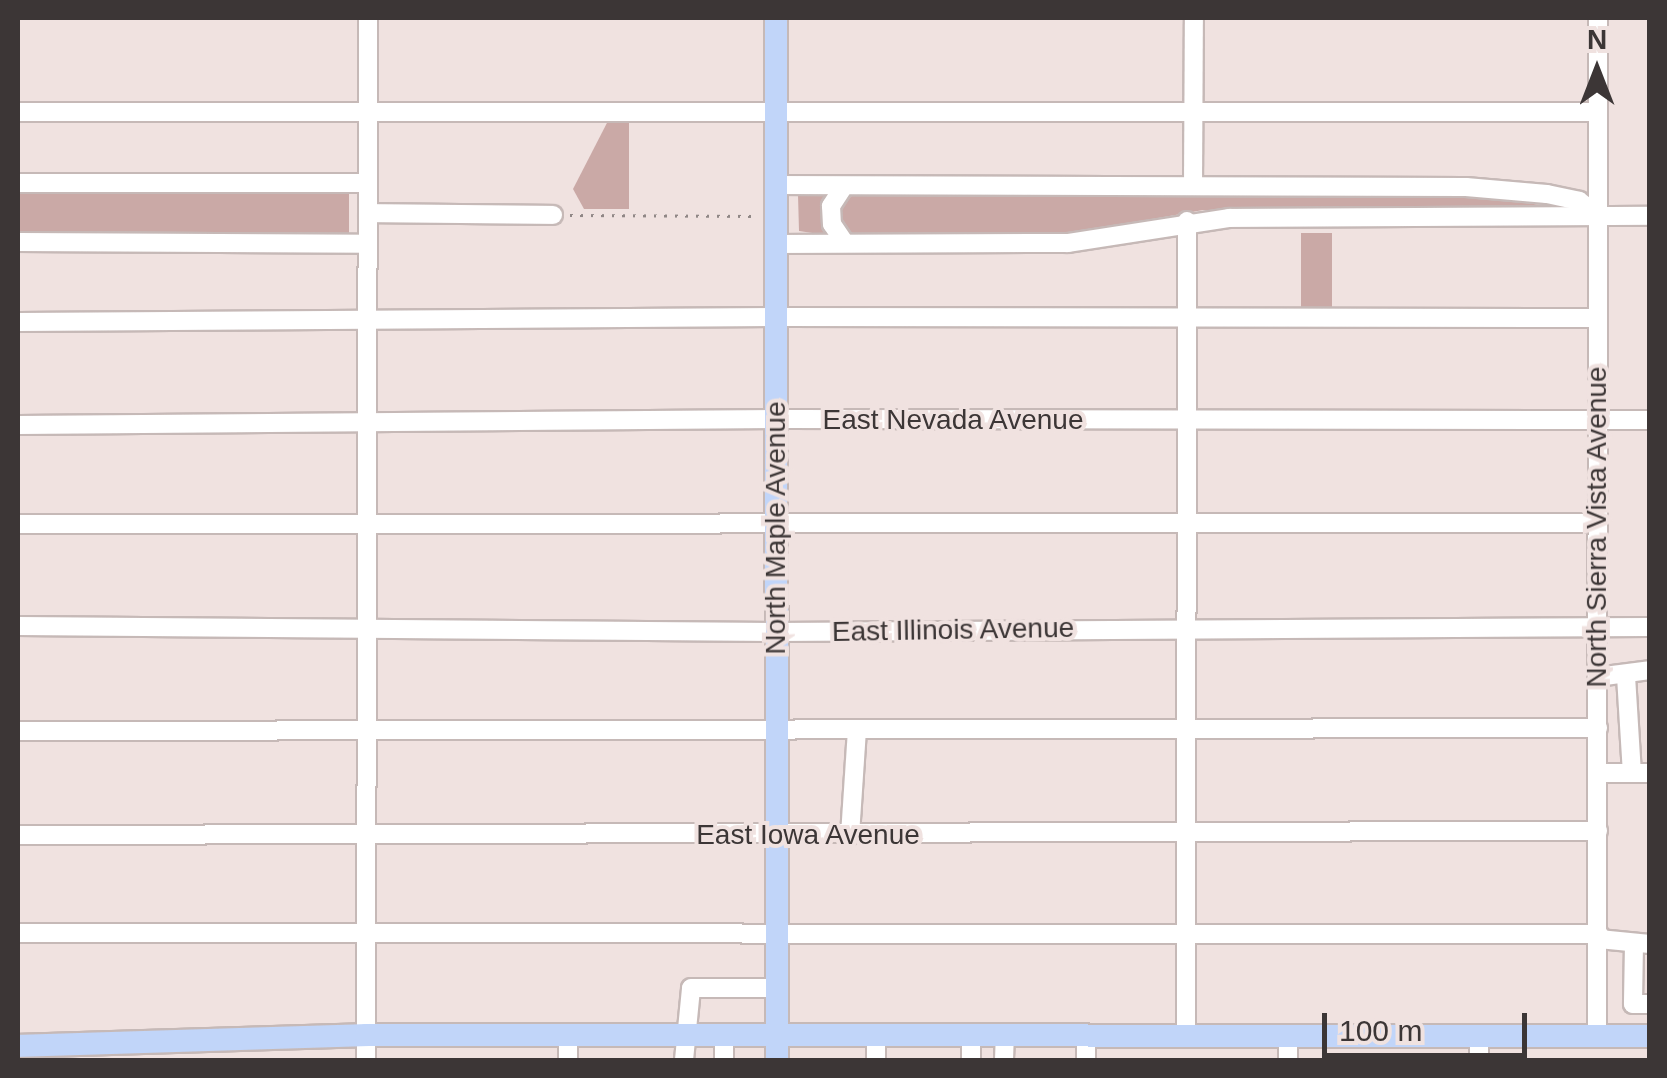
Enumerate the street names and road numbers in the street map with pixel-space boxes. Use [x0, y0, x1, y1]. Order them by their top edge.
street label: North Sierra Vista Avenue [1580, 366, 1614, 688]
street label: North Maple Avenue [759, 401, 793, 655]
street label: East Nevada Avenue [822, 403, 1084, 437]
street label: East Illinois Avenue [831, 611, 1075, 649]
street label: East Iowa Avenue [695, 818, 921, 852]

